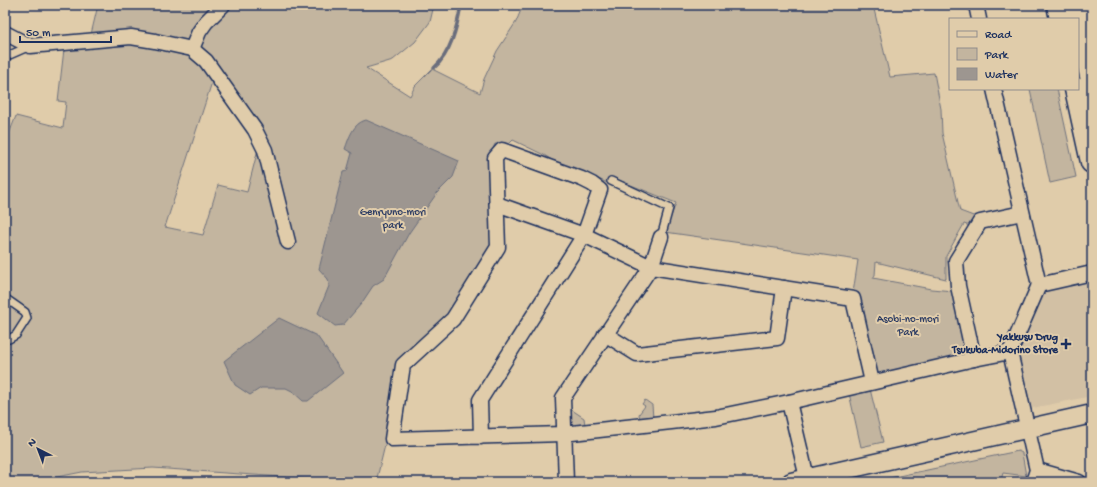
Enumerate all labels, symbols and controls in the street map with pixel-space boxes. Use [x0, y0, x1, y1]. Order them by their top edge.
scale bar [20, 18, 111, 44]
legend [949, 18, 1079, 90]
text: 50 m [26, 27, 51, 41]
text: Road [985, 29, 1012, 43]
text: Park [984, 49, 1010, 63]
text: Water [985, 69, 1019, 83]
park label: Genryuno-mori park [360, 207, 426, 232]
park label: Asobi-no-mori Park [877, 314, 939, 339]
place label: Yakkusu Drug Tsukuba-Midorino Store [951, 332, 1059, 357]
marker: Yakkusu Drug Tsukuba-Midorino Store [1061, 339, 1071, 349]
north arrow [18, 429, 58, 469]
text: N [26, 436, 39, 450]

